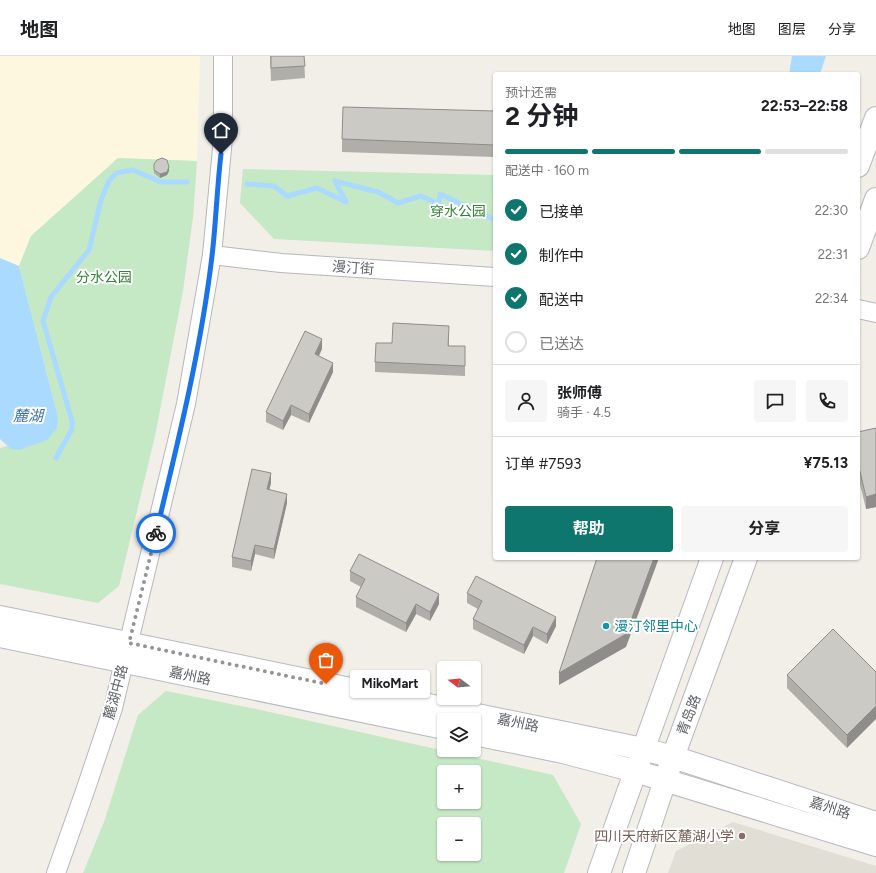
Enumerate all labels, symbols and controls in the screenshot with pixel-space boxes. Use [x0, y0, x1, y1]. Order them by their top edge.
text: 地图 [20, 18, 58, 41]
text: 地图 [728, 21, 756, 38]
text: 图层 [778, 21, 806, 38]
text: 分享 [828, 21, 856, 38]
text: 预计还需 [505, 85, 557, 100]
text: 22:53–22:58 [761, 97, 848, 115]
text: 2 分钟 [505, 100, 578, 132]
pin [204, 113, 238, 154]
icon: home [210, 119, 232, 141]
text: 配送中 · 160 m [505, 163, 589, 178]
icon: check [505, 199, 527, 221]
park label: 穿水公园 [430, 203, 486, 220]
text: 已接单 [539, 203, 584, 221]
text: 22:30 [815, 203, 848, 218]
icon: check [505, 243, 527, 265]
text: 制作中 [539, 247, 584, 265]
text: 22:31 [818, 247, 848, 262]
street label: 漫汀街 [331, 258, 375, 278]
park label: 分水公园 [76, 269, 132, 286]
icon: check [505, 287, 527, 309]
text: 配送中 [539, 291, 584, 309]
text: 22:34 [815, 291, 848, 306]
text: 已送达 [539, 335, 584, 353]
button: person [505, 380, 547, 422]
button: chat [754, 380, 796, 422]
button: phone [806, 380, 848, 422]
text: 张师傅 [557, 384, 602, 402]
text: 骑手 · 4.5 [557, 405, 611, 420]
water label: 麓湖 [13, 407, 45, 425]
text: ¥75.13 [804, 454, 848, 472]
text: 订单 #7593 [505, 455, 581, 473]
button: 帮助 [505, 506, 673, 552]
button: 分享 [681, 506, 848, 552]
courier [136, 513, 176, 553]
icon: bike [145, 522, 167, 544]
place label: 漫汀邻里中心 [614, 618, 698, 635]
marker: 漫汀邻里中心 [601, 621, 611, 631]
pin [309, 643, 343, 684]
icon: bag [315, 649, 337, 671]
north arrow [437, 661, 481, 705]
map controls [437, 661, 481, 861]
street label: 麓湖中路 [101, 663, 131, 721]
street label: 嘉州路 [168, 663, 212, 689]
callout: MikoMart [350, 670, 430, 698]
text: MikoMart [362, 676, 418, 691]
street label: 青岛路 [674, 692, 704, 738]
street label: 嘉州路 [496, 710, 540, 736]
button: layers [437, 713, 481, 757]
button: + [437, 765, 481, 809]
street label: 嘉州路 [807, 793, 853, 823]
button: − [437, 817, 481, 861]
place label: 四川天府新区麓湖小学 [594, 828, 734, 845]
marker: 四川天府新区麓湖小学 [737, 831, 747, 841]

